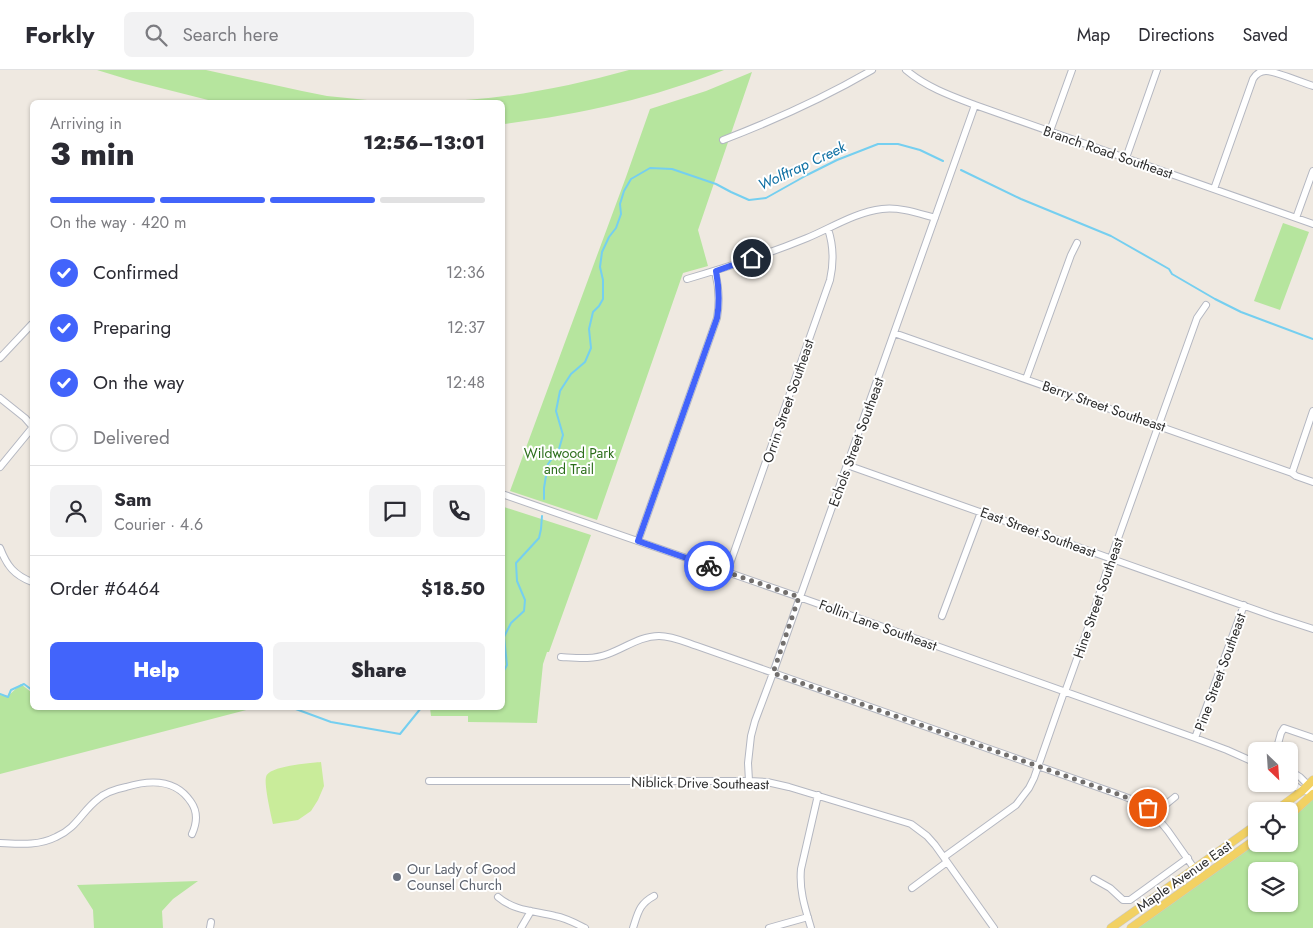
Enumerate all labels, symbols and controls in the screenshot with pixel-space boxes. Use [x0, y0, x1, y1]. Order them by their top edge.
search box [124, 12, 474, 57]
text: Forkly [25, 17, 94, 52]
icon: search [142, 21, 170, 49]
text: Search here [182, 21, 279, 48]
text: Map [1077, 22, 1110, 48]
text: Directions [1138, 22, 1214, 48]
text: Saved [1242, 22, 1288, 48]
text: Arriving in [50, 112, 122, 135]
street label: Branch Road Southeast [1041, 120, 1176, 184]
text: 12:56–13:01 [363, 129, 485, 156]
text: 3 min [50, 131, 135, 177]
water label: Wolftrap Creek [755, 136, 850, 196]
text: On the way · 420 m [50, 211, 186, 234]
pin [731, 237, 773, 279]
icon: home [738, 244, 766, 272]
icon: check [50, 259, 78, 287]
text: Confirmed [93, 259, 179, 286]
text: 12:36 [446, 261, 485, 284]
icon: check [50, 314, 78, 342]
text: Preparing [93, 314, 171, 341]
text: 12:37 [447, 316, 485, 339]
street label: Orrin Street Southeast [757, 336, 819, 466]
icon: check [50, 369, 78, 397]
text: On the way [93, 369, 184, 396]
text: 12:48 [446, 371, 485, 394]
street label: Echols Street Southeast [823, 374, 889, 509]
street label: Berry Street Southeast [1040, 375, 1169, 437]
text: Delivered [93, 424, 170, 451]
park label: Wildwood Park and Trail [524, 443, 615, 479]
button: person [50, 485, 102, 537]
button: chat [369, 485, 421, 537]
button: phone [433, 485, 485, 537]
text: Sam [114, 486, 152, 513]
street label: East Street Southeast [977, 502, 1099, 562]
text: Courier · 4.6 [114, 513, 203, 536]
street label: Hine Street Southeast [1068, 534, 1128, 661]
courier [684, 541, 734, 591]
icon: bike [695, 552, 723, 580]
text: Order #6464 [50, 575, 160, 602]
text: $18.50 [421, 575, 485, 602]
street label: Follin Lane Southeast [816, 594, 940, 656]
street label: Pine Street Southeast [1189, 610, 1251, 734]
button: Help [50, 642, 263, 700]
button: Share [273, 642, 485, 700]
north arrow [1248, 742, 1298, 792]
map controls [1248, 742, 1298, 912]
street label: Niblick Drive Southeast [631, 772, 770, 794]
pin [1127, 787, 1169, 829]
icon: bag [1134, 794, 1162, 822]
button: locate [1248, 802, 1298, 852]
street label: Maple Avenue East [1132, 835, 1236, 916]
place label: Our Lady of Good Counsel Church [407, 859, 516, 895]
button: layers [1248, 862, 1298, 912]
marker: Our Lady of Good Counsel Church [391, 871, 403, 883]

